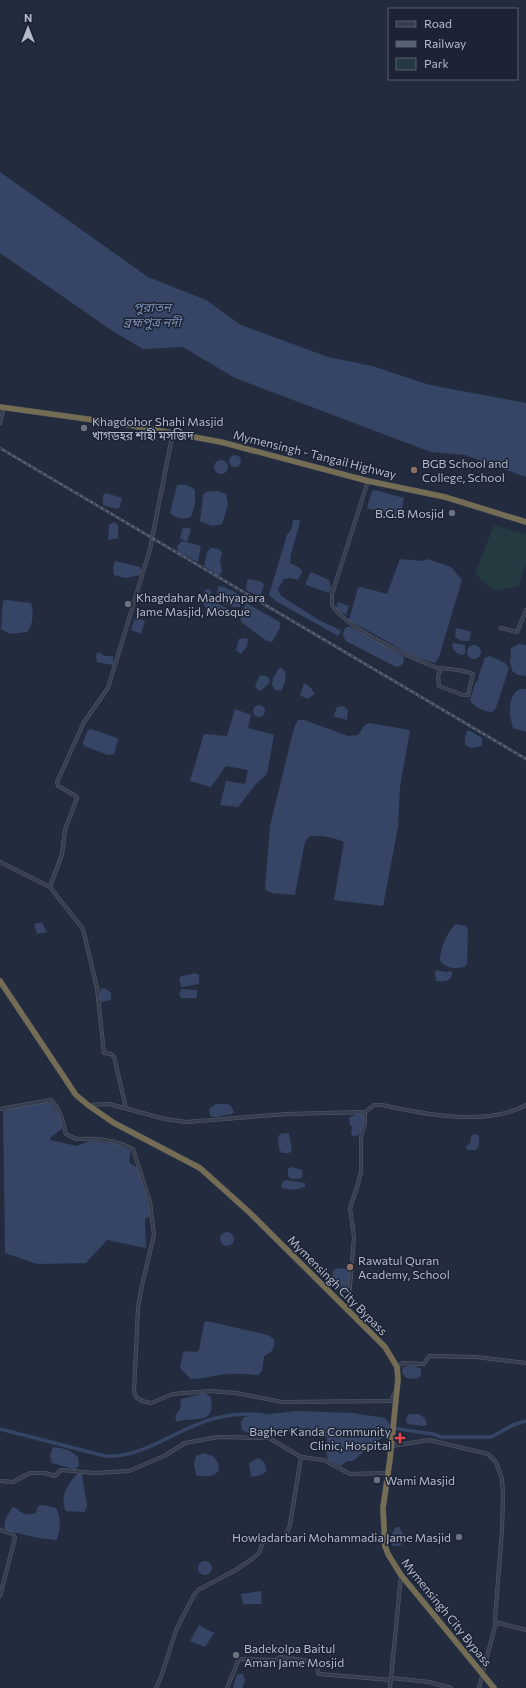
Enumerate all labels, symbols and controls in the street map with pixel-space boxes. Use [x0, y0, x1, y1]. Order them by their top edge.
north arrow [8, 8, 48, 48]
legend [388, 8, 518, 80]
text: N [24, 11, 32, 24]
text: Road [424, 16, 452, 30]
text: Railway [424, 36, 466, 50]
text: Park [424, 56, 450, 70]
water label: পুরাতন ব্রহ্মপুত্র নদী [123, 299, 183, 330]
place label: Khagdohor Shahi Masjid খাগডহর শাহী মসজিদ [92, 414, 224, 442]
marker: Khagdohor Shahi Masjid খাগডহর শাহী মসজিদ [79, 423, 89, 433]
street label: Mymensingh - Tangail Highway [232, 427, 398, 481]
place label: BGB School and College, School [422, 456, 508, 484]
marker: BGB School and College, School [409, 465, 419, 475]
place label: B.G.B Mosjid [375, 506, 444, 520]
marker: B.G.B Mosjid [447, 508, 457, 518]
place label: Khagdahar Madhyapara Jame Masjid, Mosque [136, 590, 265, 619]
marker: Khagdahar Madhyapara Jame Masjid, Mosque [123, 599, 133, 609]
street label: Mymensingh City Bypass [285, 1232, 391, 1338]
place label: Rawatul Quran Academy, School [358, 1253, 450, 1281]
marker: Rawatul Quran Academy, School [345, 1262, 355, 1272]
place label: Bagher Kanda Community Clinic, Hospital [249, 1424, 391, 1452]
marker: Bagher Kanda Community Clinic, Hospital [394, 1432, 406, 1444]
place label: Wami Masjid [385, 1473, 455, 1487]
marker: Wami Masjid [372, 1475, 382, 1485]
place label: Howladarbari Mohammadia Jame Masjid [232, 1530, 451, 1545]
marker: Howladarbari Mohammadia Jame Masjid [454, 1532, 464, 1542]
street label: Mymensingh City Bypass [399, 1555, 495, 1669]
place label: Badekolpa Baitul Aman Jame Mosjid [244, 1641, 344, 1670]
marker: Badekolpa Baitul Aman Jame Mosjid [231, 1650, 241, 1660]

